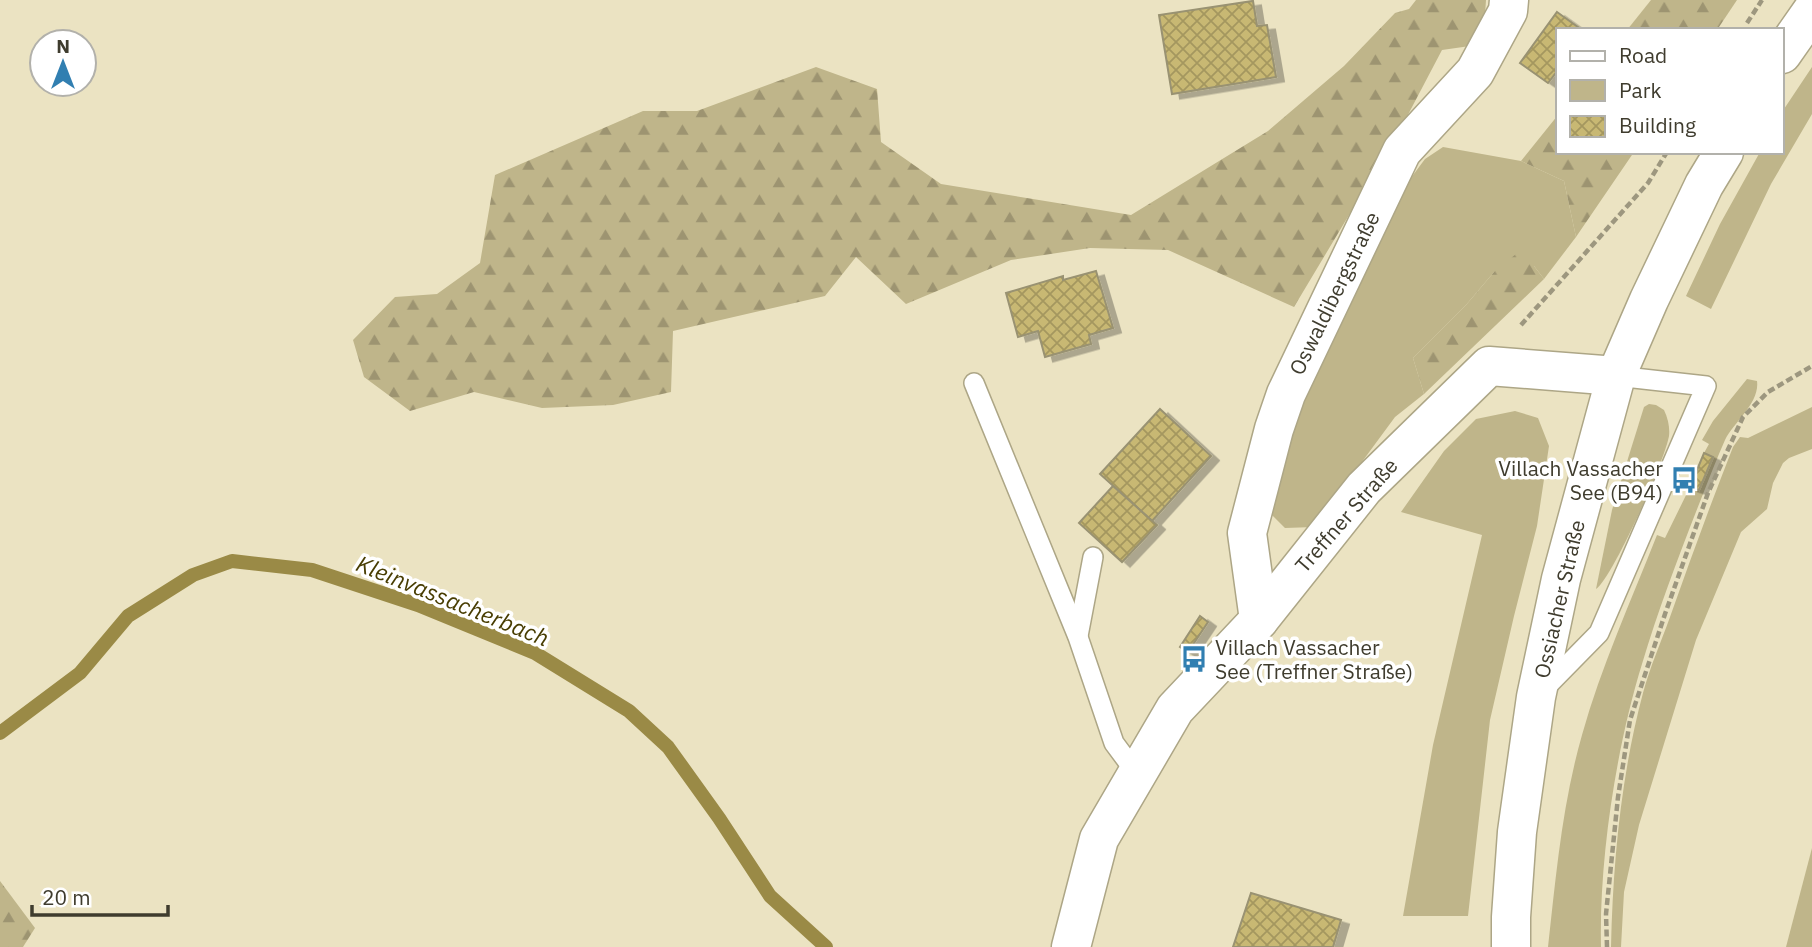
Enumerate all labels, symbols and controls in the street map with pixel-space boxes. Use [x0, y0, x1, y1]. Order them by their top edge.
north arrow [28, 28, 98, 98]
legend [1556, 28, 1784, 154]
text: N [56, 34, 70, 58]
text: Road [1619, 41, 1667, 69]
text: Park [1619, 76, 1662, 104]
text: Building [1619, 111, 1696, 139]
street label: Oswaldibergstraße [1282, 207, 1386, 379]
street label: Treffner Straße [1288, 452, 1404, 578]
place label: Villach Vassacher See (B94) [1498, 454, 1663, 506]
bus stop icon: Villach Vassacher See (B94) [1669, 465, 1699, 495]
street label: Ossiacher Straße [1527, 517, 1591, 681]
water label: Kleinvassacherbach [352, 548, 554, 652]
place label: Villach Vassacher See (Treffner Straße) [1215, 633, 1413, 685]
bus stop icon: Villach Vassacher See (Treffner Straße) [1179, 644, 1209, 674]
scale bar [32, 874, 168, 918]
text: 20 m [42, 883, 91, 911]

